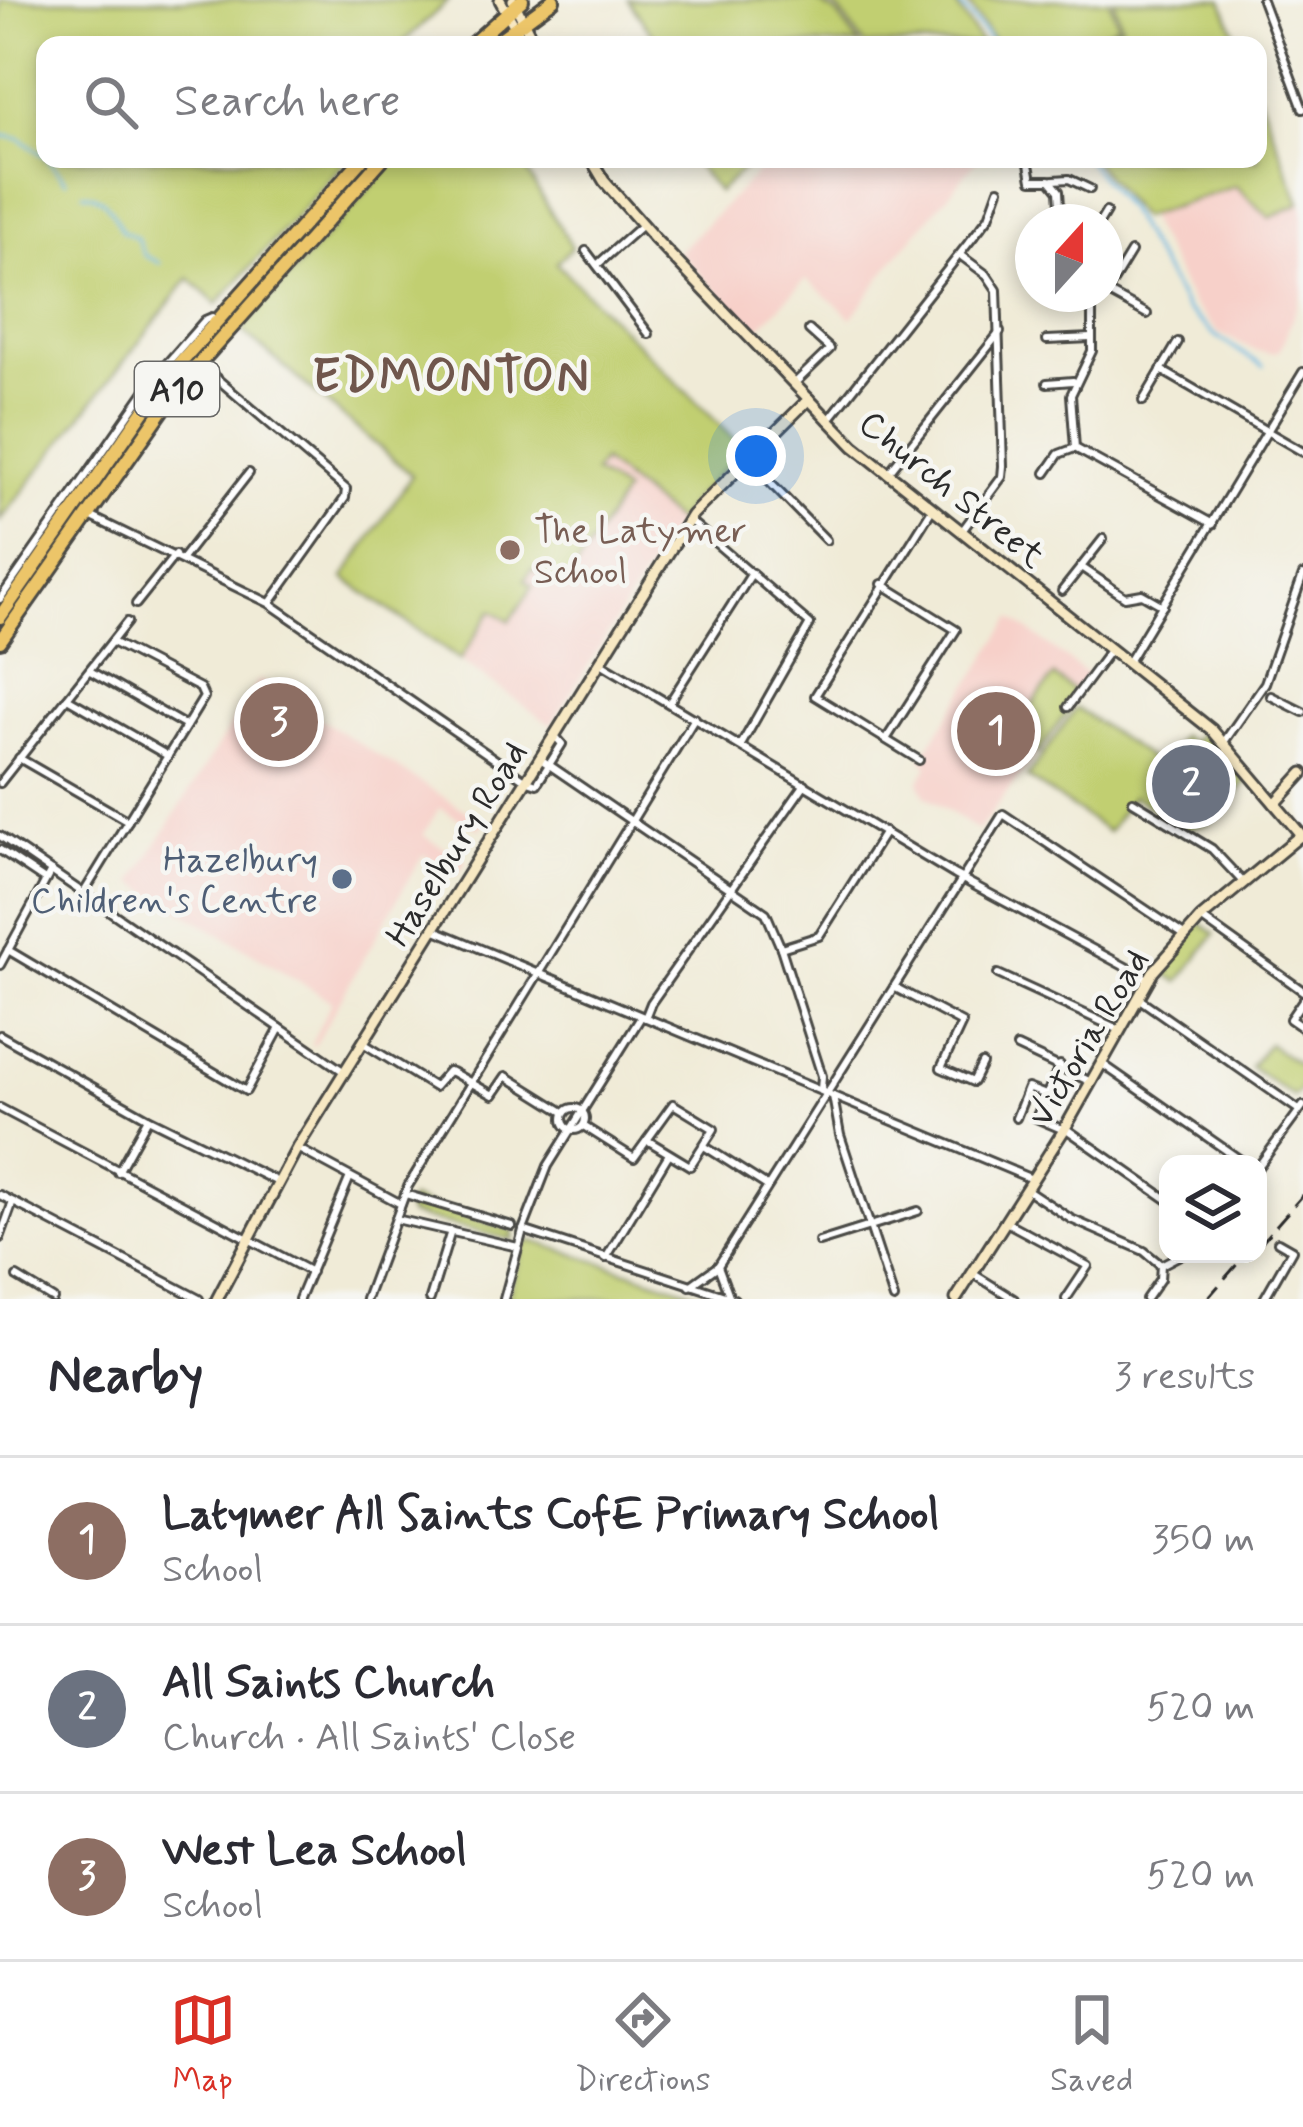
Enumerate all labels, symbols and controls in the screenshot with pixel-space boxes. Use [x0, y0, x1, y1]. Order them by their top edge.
search box [36, 36, 1267, 168]
icon: search [78, 69, 144, 135]
text: Search here [174, 73, 401, 132]
north arrow [1015, 204, 1123, 312]
district label: EDMONTON [312, 346, 592, 409]
road number: A10 [135, 362, 219, 416]
street label: Church Street [848, 401, 1054, 580]
your location [726, 426, 786, 486]
place label: The Latymer School [534, 509, 747, 597]
marker: The Latymer School [497, 537, 523, 563]
pin: 3 [240, 677, 318, 767]
pin: 1 [957, 686, 1035, 776]
street label: Haselbury Road [376, 733, 540, 956]
pin: 2 [1152, 739, 1230, 829]
place label: Hazelbury Children's Centre [31, 838, 318, 926]
marker: Hazelbury Children's Centre [329, 866, 355, 892]
street label: Victoria Road [1018, 941, 1162, 1136]
map controls [1159, 1155, 1267, 1263]
button: layers [1159, 1155, 1267, 1263]
text: Nearby [48, 1344, 203, 1410]
text: 3 results [1114, 1352, 1255, 1403]
text: Latymer All Saints CofE Primary School [162, 1486, 939, 1545]
text: 1 [78, 1515, 96, 1566]
text: 350 m [1152, 1515, 1255, 1566]
text: School [162, 1545, 263, 1596]
text: All Saints Church [162, 1654, 495, 1713]
text: 2 [77, 1683, 97, 1734]
text: 520 m [1146, 1683, 1255, 1734]
text: Church · All Saints' Close [162, 1713, 576, 1764]
text: West Lea School [162, 1822, 467, 1881]
text: 3 [78, 1851, 96, 1902]
text: 520 m [1146, 1851, 1255, 1902]
text: School [162, 1881, 263, 1932]
tab: Map [170, 1987, 236, 2103]
tab: Directions [575, 1987, 711, 2103]
tab: Saved [1050, 1987, 1133, 2103]

